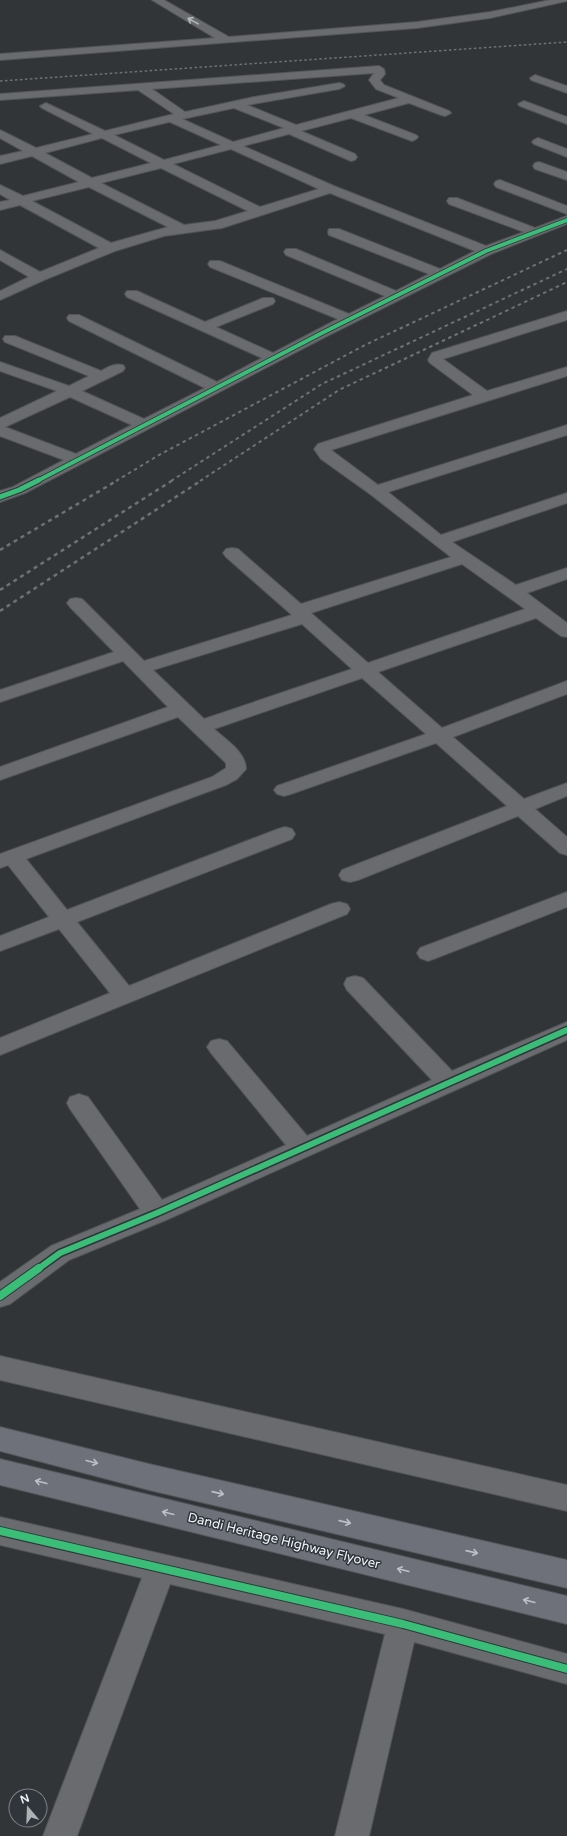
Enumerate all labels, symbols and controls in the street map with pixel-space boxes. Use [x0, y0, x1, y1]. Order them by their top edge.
one-way arrow [187, 16, 199, 24]
one-way arrow [85, 1459, 98, 1466]
one-way arrow [35, 1478, 48, 1485]
one-way arrow [212, 1489, 225, 1497]
one-way arrow [161, 1508, 174, 1516]
street label: Dandi Heritage Highway Flyover [186, 1509, 382, 1573]
one-way arrow [338, 1519, 351, 1527]
one-way arrow [465, 1548, 478, 1556]
one-way arrow [397, 1566, 410, 1573]
one-way arrow [523, 1596, 536, 1604]
north arrow [8, 1788, 48, 1828]
text: N [19, 1791, 31, 1807]

